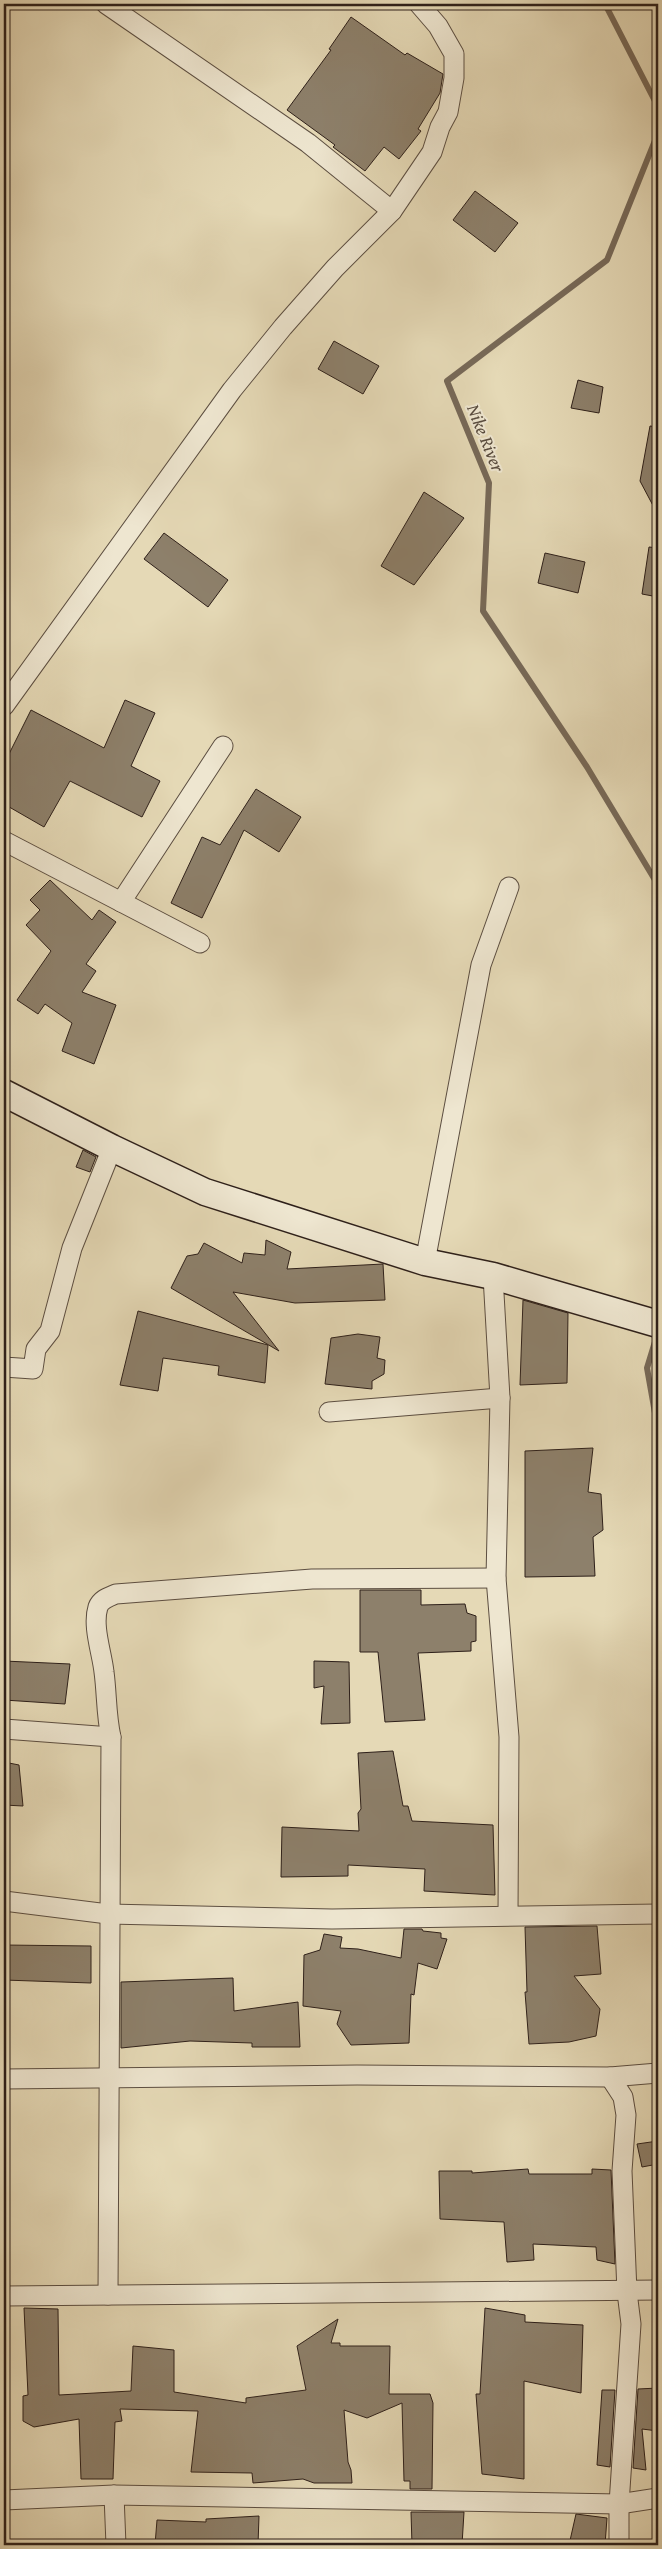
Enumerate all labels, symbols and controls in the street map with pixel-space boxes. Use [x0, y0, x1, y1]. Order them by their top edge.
water label: Nike River [460, 399, 512, 477]

